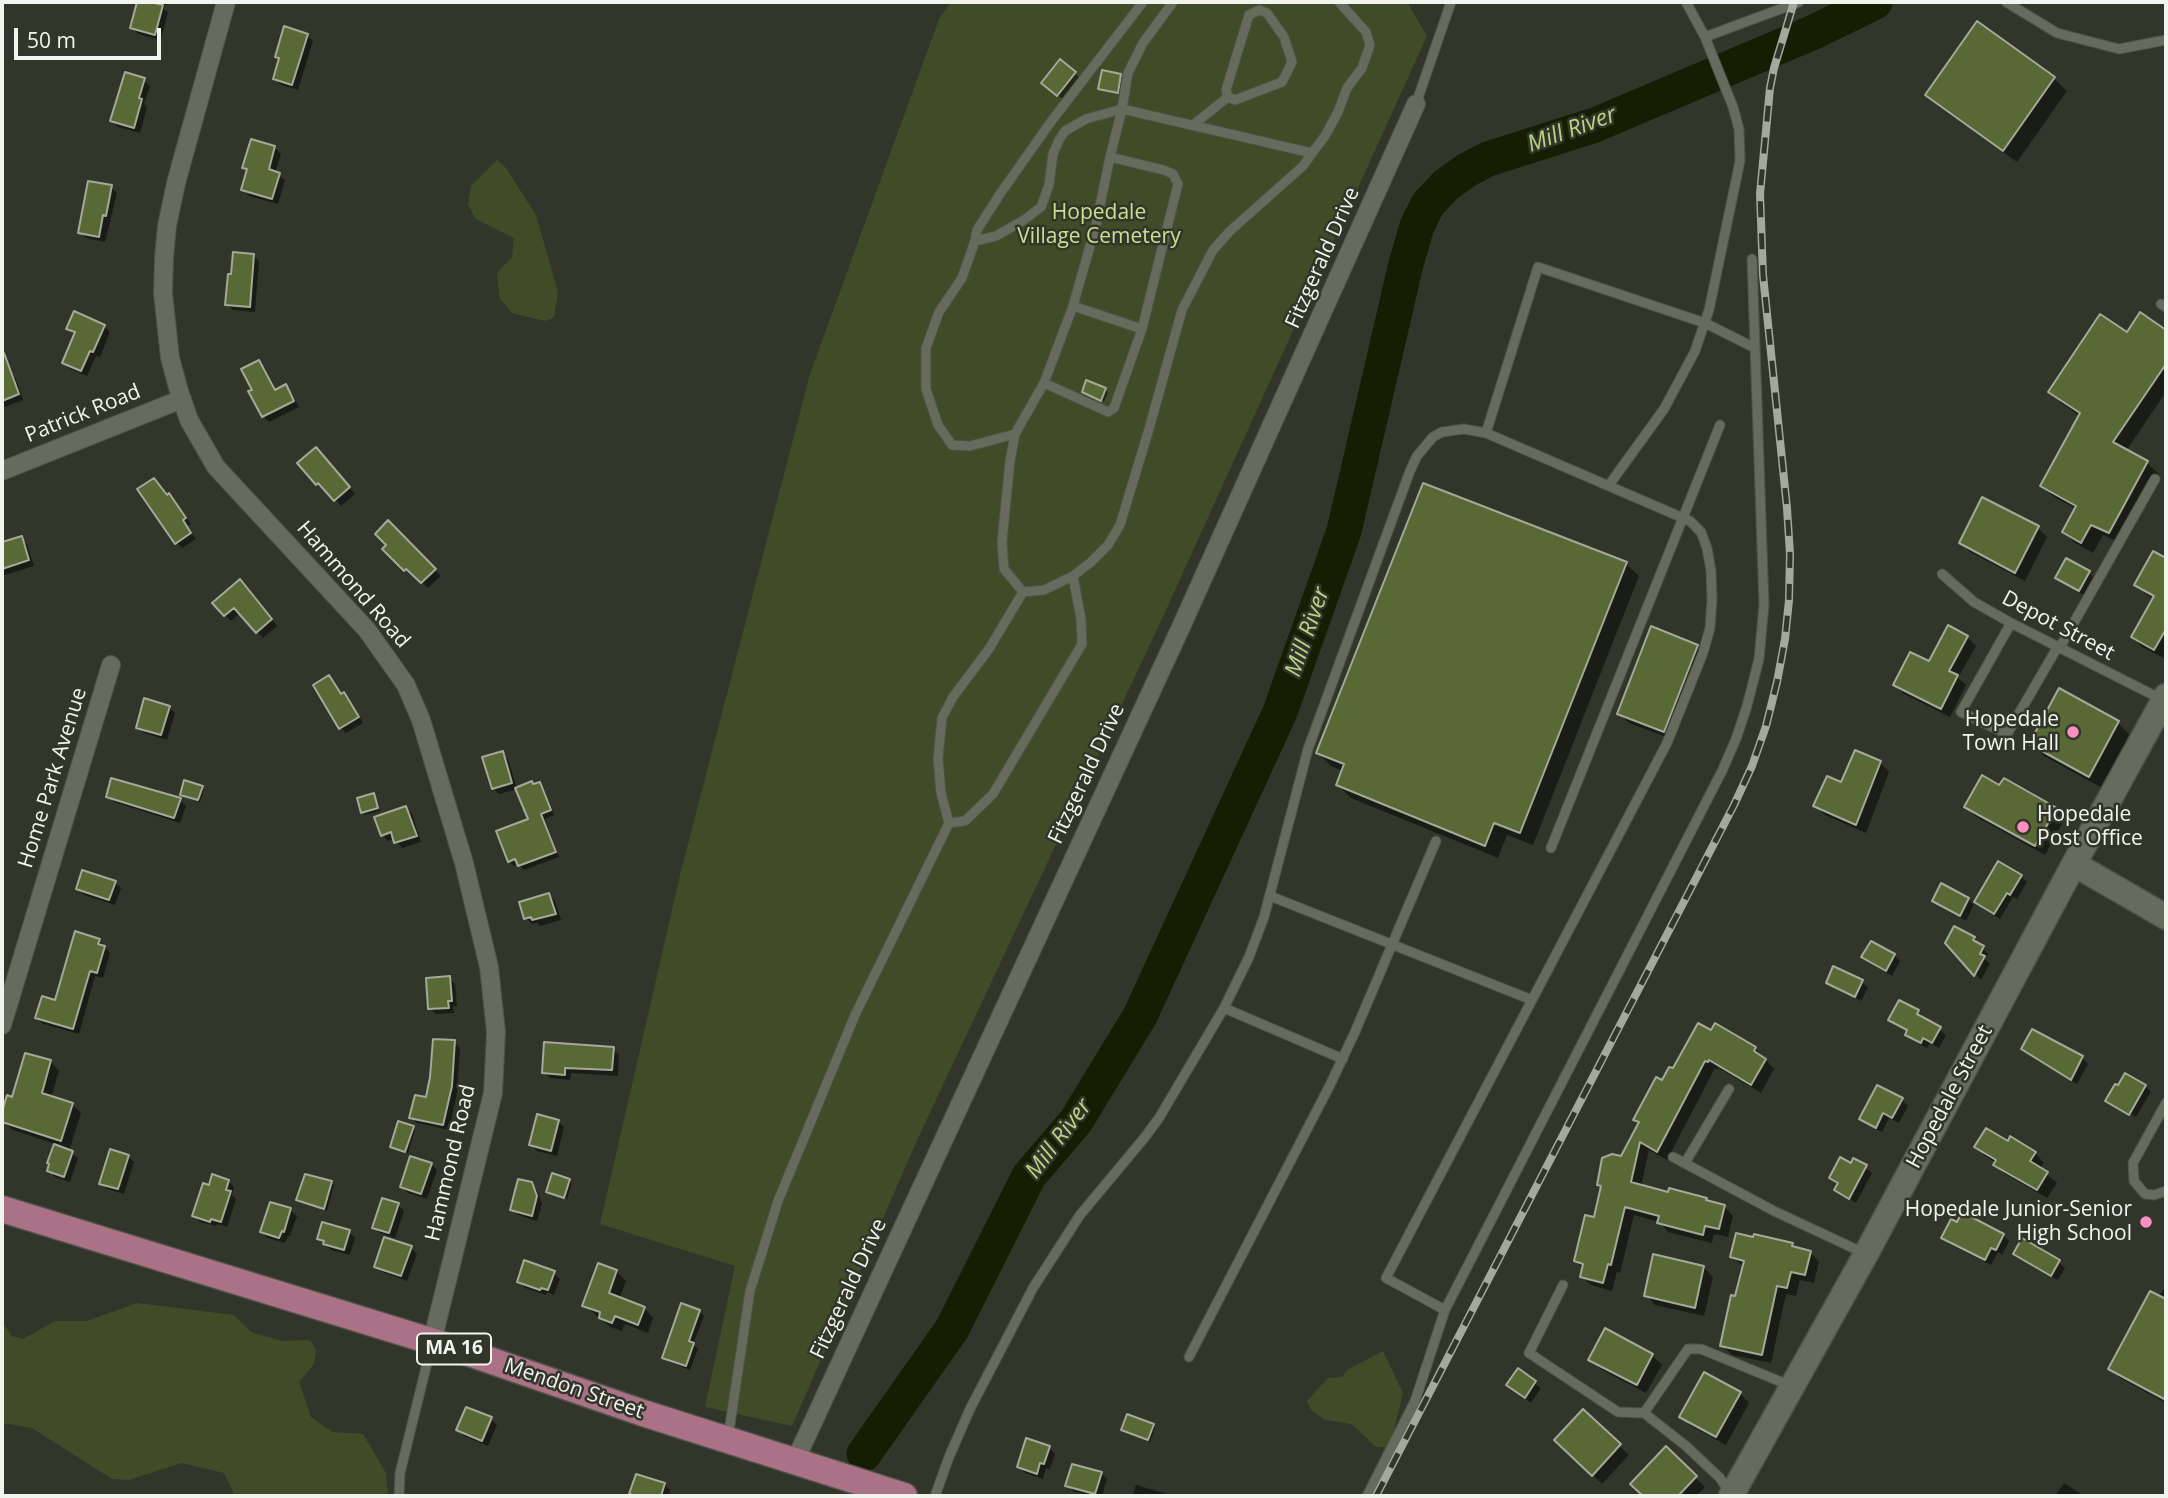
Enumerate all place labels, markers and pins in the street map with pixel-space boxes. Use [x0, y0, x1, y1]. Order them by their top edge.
place label: Hopedale Town Hall [1962, 707, 2059, 757]
marker: Hopedale Town Hall [2065, 724, 2081, 740]
place label: Hopedale Post Office [2037, 802, 2143, 852]
marker: Hopedale Post Office [2015, 819, 2031, 835]
place label: Hopedale Junior-Senior High School [1905, 1197, 2132, 1247]
marker: Hopedale Junior-Senior High School [2138, 1214, 2154, 1230]

